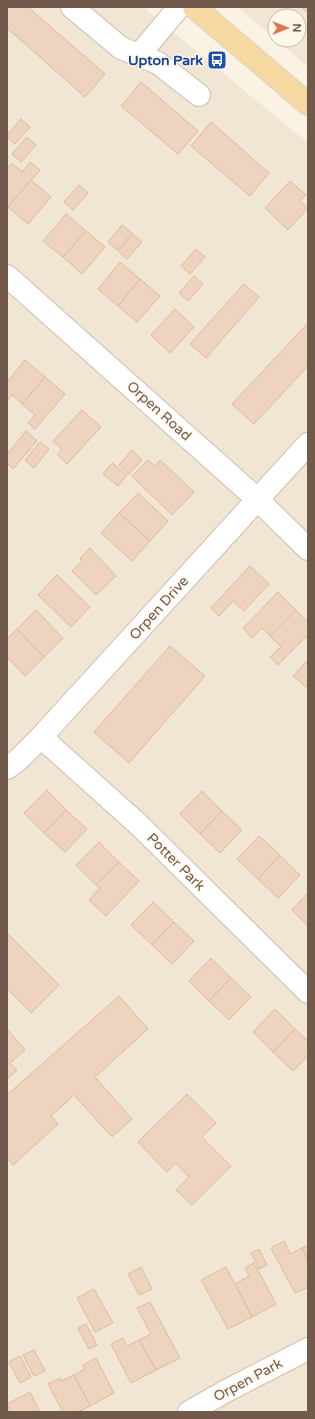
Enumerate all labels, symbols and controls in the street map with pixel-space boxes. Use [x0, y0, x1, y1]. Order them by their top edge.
north arrow [267, 8, 307, 48]
text: N [290, 24, 303, 32]
bus stop icon: Upton Park [206, 49, 228, 71]
place label: Upton Park [128, 52, 203, 69]
street label: Orpen Road [123, 378, 195, 444]
street label: Orpen Drive [126, 573, 192, 643]
street label: Potter Park [143, 829, 209, 895]
street label: Orpen Park [211, 1355, 286, 1405]

